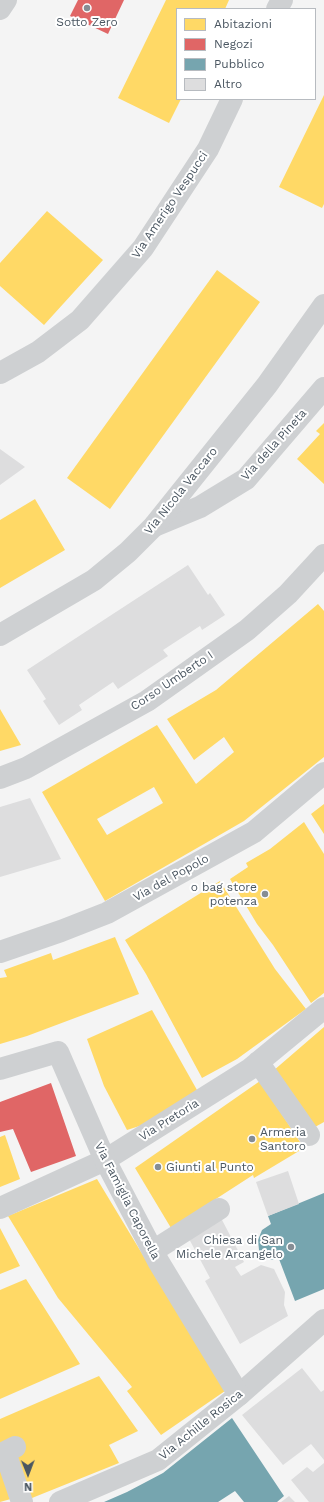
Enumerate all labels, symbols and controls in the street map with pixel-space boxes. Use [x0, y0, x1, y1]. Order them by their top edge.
marker: Sotto Zero [82, 3, 92, 13]
legend [176, 8, 316, 100]
place label: Sotto Zero [56, 15, 118, 29]
text: Abitazioni [214, 17, 272, 31]
text: Negozi [214, 37, 253, 51]
text: Pubblico [214, 57, 265, 71]
text: Altro [214, 77, 242, 91]
street label: Via Amerigo Vespucci [129, 149, 211, 261]
street label: Via della Pineta [238, 406, 310, 484]
street label: Via Nicola Vaccaro [141, 444, 221, 538]
street label: Corso Umberto I [128, 648, 216, 714]
street label: Via del Popolo [131, 851, 211, 905]
place label: o bag store potenza [191, 880, 257, 908]
marker: o bag store potenza [260, 889, 270, 899]
street label: Via Pretoria [136, 1096, 202, 1144]
place label: Armeria Santoro [260, 1125, 306, 1153]
marker: Armeria Santoro [247, 1134, 257, 1144]
street label: Via Famiglia Caporella [91, 1140, 163, 1262]
place label: Giunti al Punto [166, 1160, 254, 1174]
marker: Giunti al Punto [153, 1162, 163, 1172]
place label: Chiesa di San Michele Arcangelo [176, 1233, 283, 1261]
marker: Chiesa di San Michele Arcangelo [286, 1242, 296, 1252]
street label: Via Achille Rosica [156, 1387, 246, 1463]
north arrow [8, 1454, 48, 1494]
text: N [24, 1480, 32, 1493]

